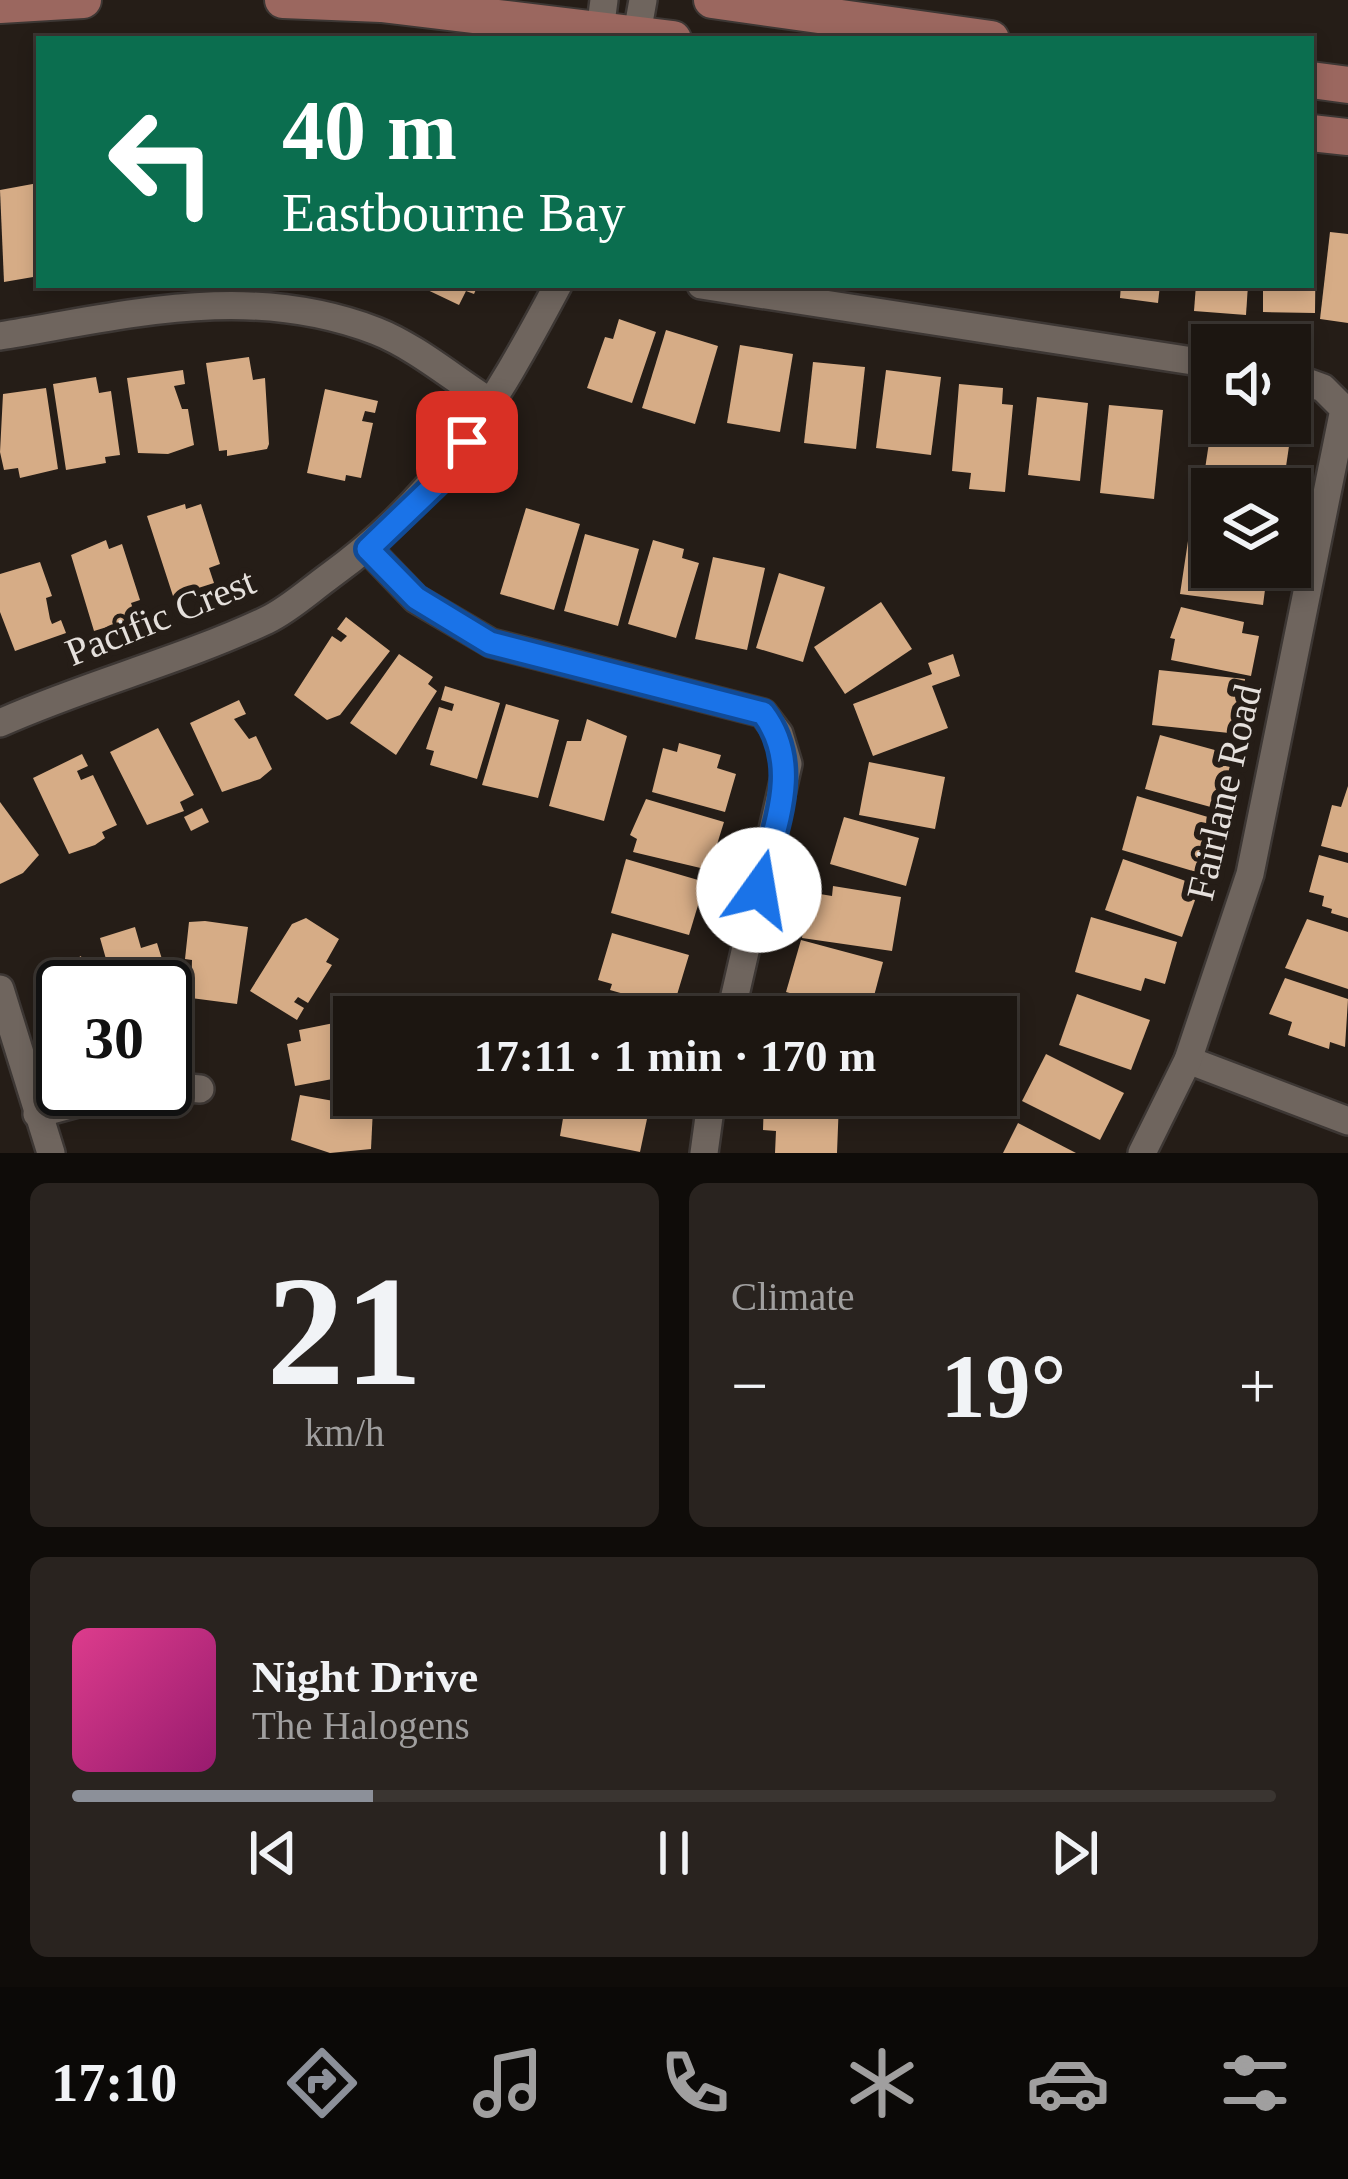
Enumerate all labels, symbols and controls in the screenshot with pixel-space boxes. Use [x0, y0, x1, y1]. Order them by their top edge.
icon: left [84, 84, 240, 240]
text: 40 m [282, 84, 457, 177]
text: Eastbourne Bay [282, 183, 625, 243]
map controls [1191, 324, 1311, 588]
button: sound [1191, 324, 1311, 444]
pin [416, 391, 518, 493]
icon: arrive [434, 409, 500, 475]
button: layers [1191, 468, 1311, 588]
street label: Pacific Crest [59, 559, 261, 674]
street label: Fairlane Road [1178, 680, 1269, 904]
position arrow [696, 827, 822, 953]
speed limit sign: 30 [36, 960, 192, 1116]
text: 17:11 · 1 min · 170 m [474, 1031, 876, 1081]
text: 21 [267, 1245, 423, 1418]
text: Climate [731, 1275, 854, 1318]
text: 19° [941, 1337, 1067, 1436]
text: − [731, 1349, 768, 1422]
text: + [1239, 1349, 1276, 1422]
text: km/h [304, 1411, 385, 1454]
text: Night Drive [252, 1652, 478, 1702]
text: The Halogens [252, 1704, 470, 1747]
icon: previous [240, 1820, 306, 1886]
icon: pause [641, 1820, 707, 1886]
icon: next [1042, 1820, 1108, 1886]
icon: directions [280, 2041, 364, 2125]
icon: music [466, 2041, 550, 2125]
icon: phone [653, 2041, 737, 2125]
icon: climate [840, 2041, 924, 2125]
icon: car [1026, 2041, 1110, 2125]
icon: filters [1213, 2041, 1297, 2125]
text: 17:10 [51, 2053, 177, 2113]

